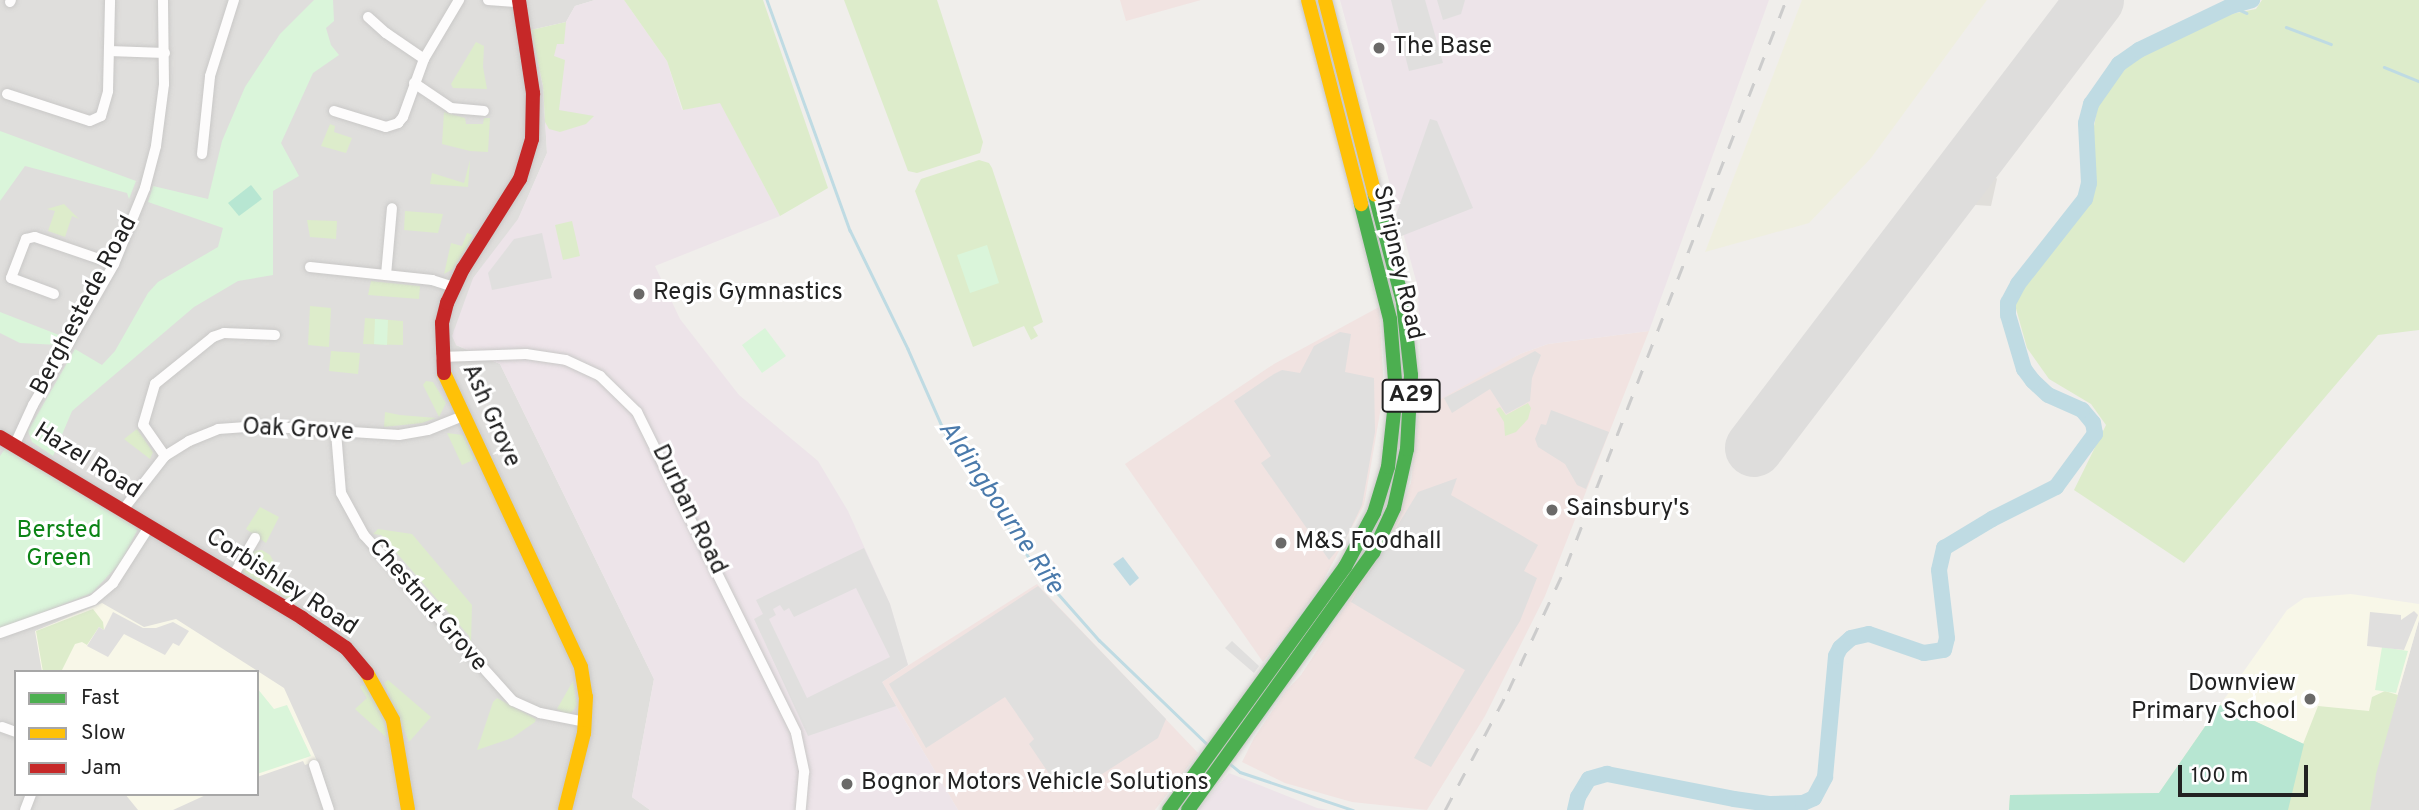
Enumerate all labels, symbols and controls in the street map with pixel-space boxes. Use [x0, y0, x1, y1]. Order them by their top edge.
place label: The Base [1393, 34, 1492, 62]
marker: The Base [1371, 40, 1387, 56]
street label: Shripney Road [1365, 183, 1429, 343]
street label: Berghestede Road [26, 212, 144, 400]
place label: Regis Gymnastics [653, 280, 843, 308]
marker: Regis Gymnastics [631, 286, 647, 302]
street label: Ash Grove [454, 360, 526, 472]
road number: A29 [1381, 376, 1441, 416]
street label: Oak Grove [241, 414, 355, 448]
water label: Aldingbourne Rife [931, 415, 1069, 601]
street label: Hazel Road [28, 418, 146, 506]
street label: Durban Road [644, 440, 732, 580]
place label: Sainsbury's [1566, 496, 1690, 524]
marker: Sainsbury's [1544, 502, 1560, 518]
park label: Bersted Green [17, 518, 101, 574]
street label: Corbishley Road [200, 523, 362, 643]
place label: M&S Foodhall [1295, 529, 1442, 557]
street label: Chestnut Grove [362, 534, 492, 678]
marker: M&S Foodhall [1273, 535, 1289, 551]
legend [14, 670, 259, 796]
place label: Downview Primary School [2131, 671, 2296, 727]
text: Fast [81, 685, 120, 712]
marker: Downview Primary School [2302, 691, 2318, 707]
text: Slow [81, 720, 126, 747]
scale bar [2181, 750, 2310, 794]
text: Jam [81, 755, 122, 782]
text: 100 m [2191, 763, 2248, 790]
place label: Bognor Motors Vehicle Solutions [861, 770, 1210, 798]
marker: Bognor Motors Vehicle Solutions [839, 776, 855, 792]

